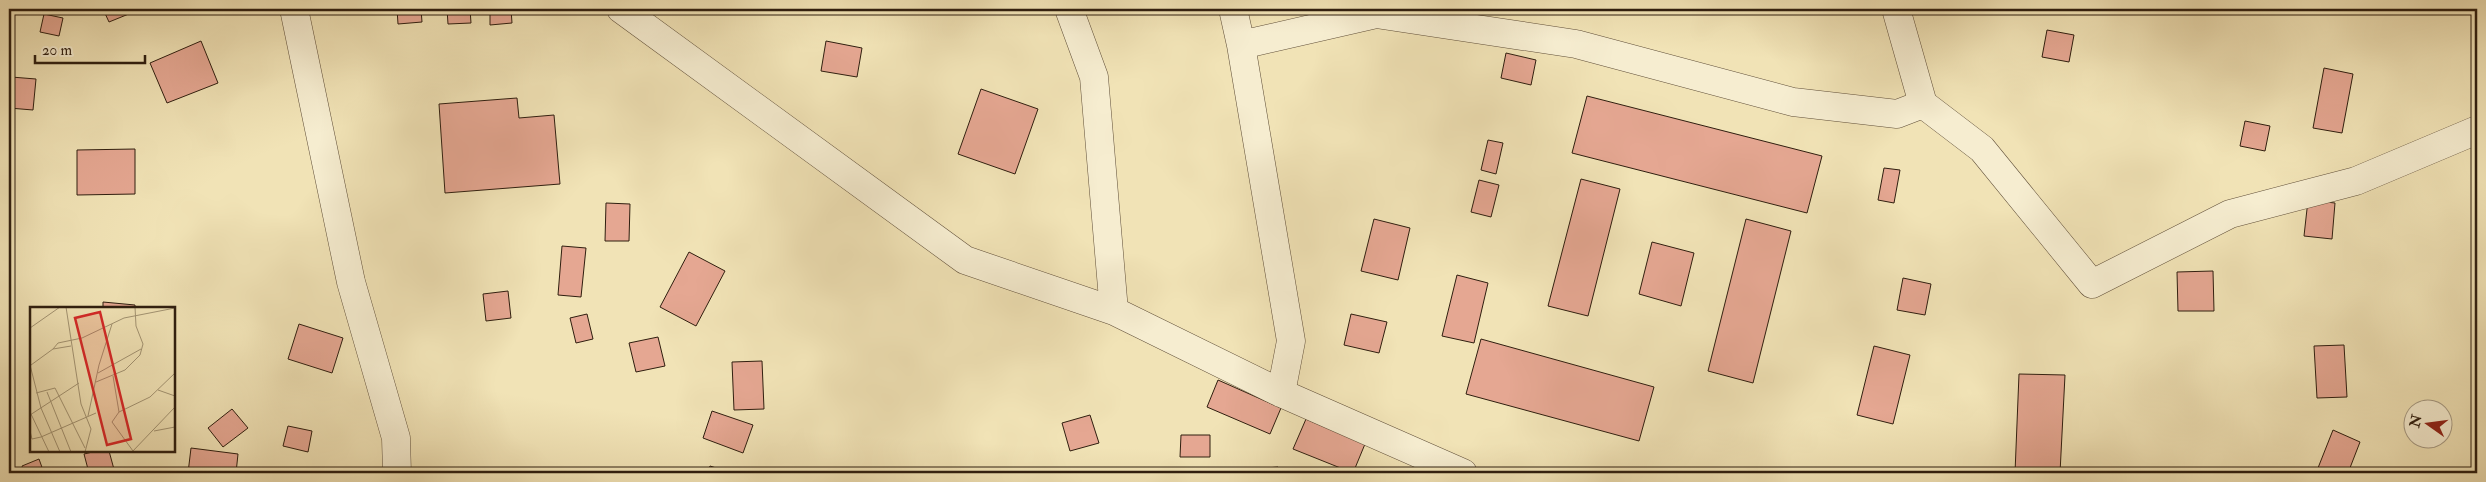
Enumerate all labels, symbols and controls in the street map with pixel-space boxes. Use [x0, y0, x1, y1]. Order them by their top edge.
scale bar [35, 32, 145, 64]
text: 20 m [42, 41, 72, 60]
inset map [30, 307, 175, 452]
north arrow [2404, 400, 2454, 450]
text: N [2406, 412, 2426, 430]

